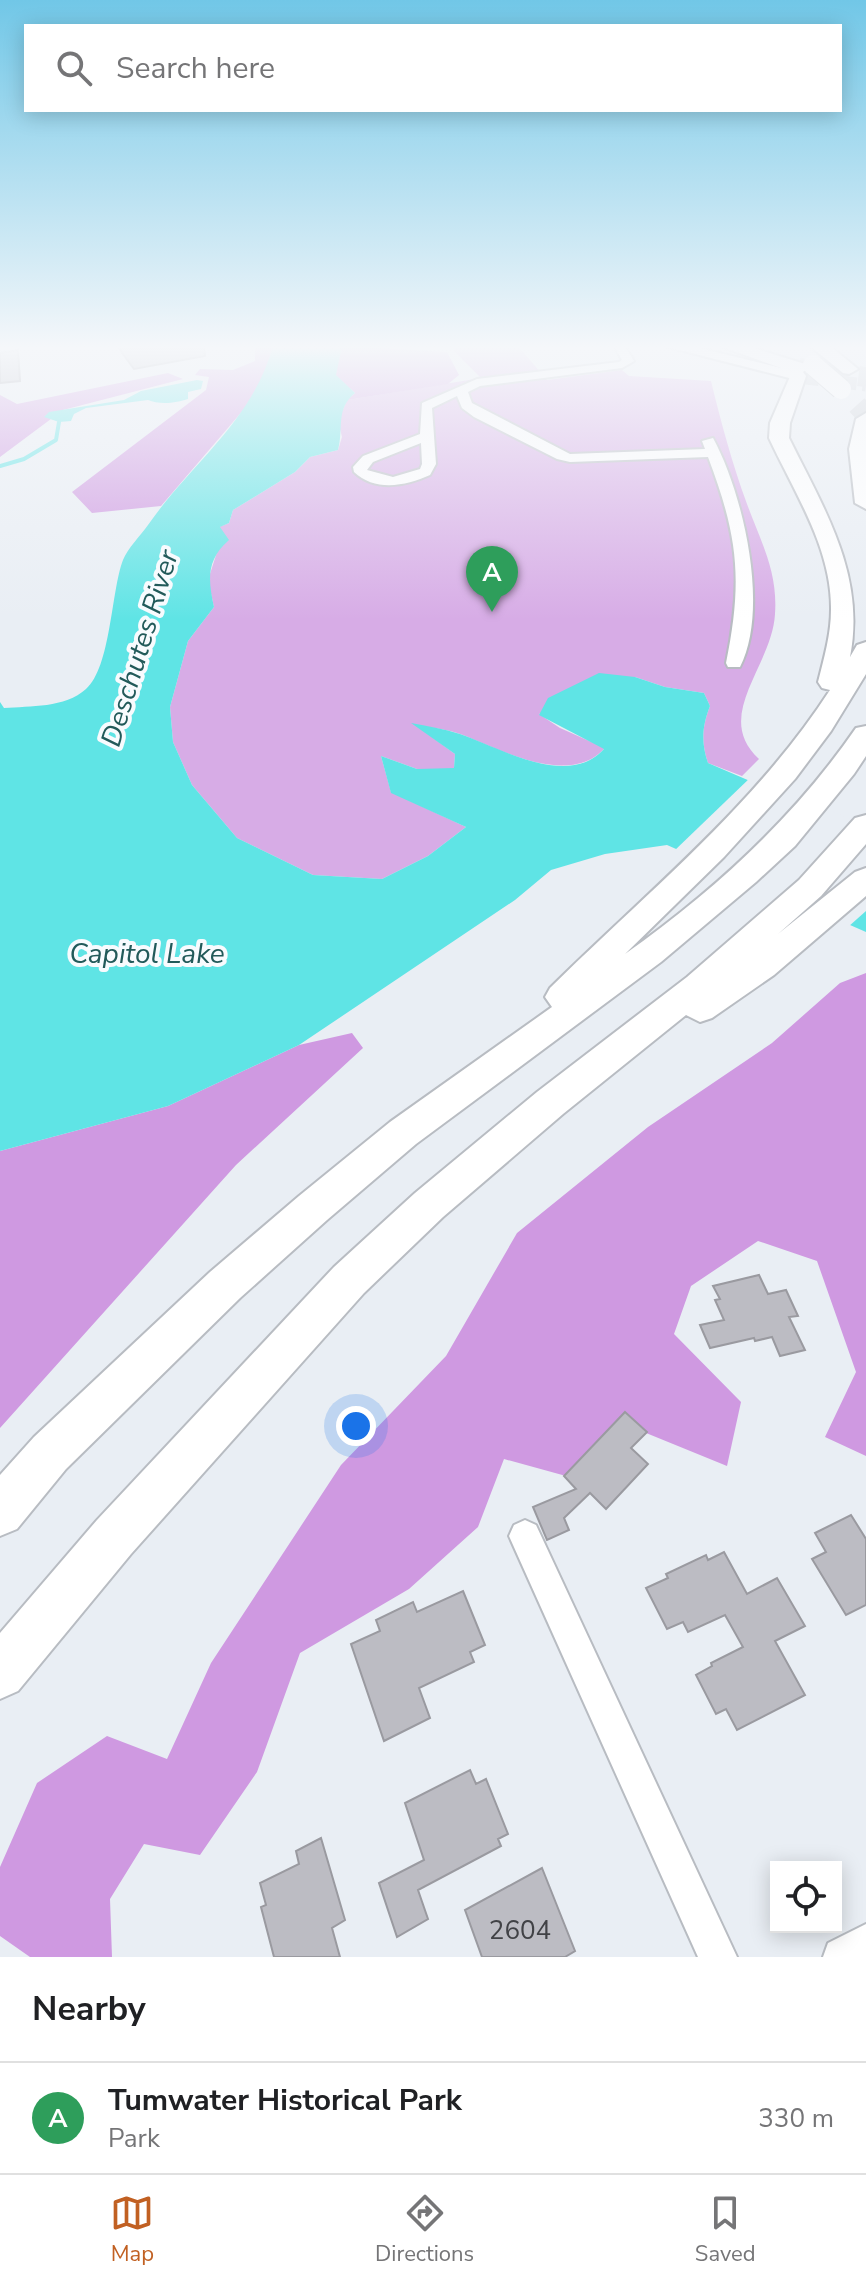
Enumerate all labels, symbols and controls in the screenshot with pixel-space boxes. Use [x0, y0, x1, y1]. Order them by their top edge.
search box [24, 24, 842, 112]
icon: search [52, 46, 96, 90]
text: Search here [116, 48, 275, 89]
water label: Deschutes River [92, 545, 188, 751]
pin: A [466, 546, 518, 612]
water label: Capitol Lake [69, 935, 225, 973]
your location [336, 1406, 376, 1446]
map controls [770, 1861, 842, 1933]
button: locate [770, 1861, 842, 1933]
house number: 2604 [489, 1913, 551, 1948]
text: Nearby [32, 1986, 146, 2032]
text: Tumwater Historical Park [108, 2080, 462, 2121]
text: A [48, 2101, 68, 2136]
text: 330 m [758, 2101, 834, 2136]
text: Park [108, 2121, 160, 2156]
tab: Map [110, 2191, 154, 2269]
tab: Directions [375, 2191, 474, 2269]
tab: Saved [695, 2191, 756, 2269]

